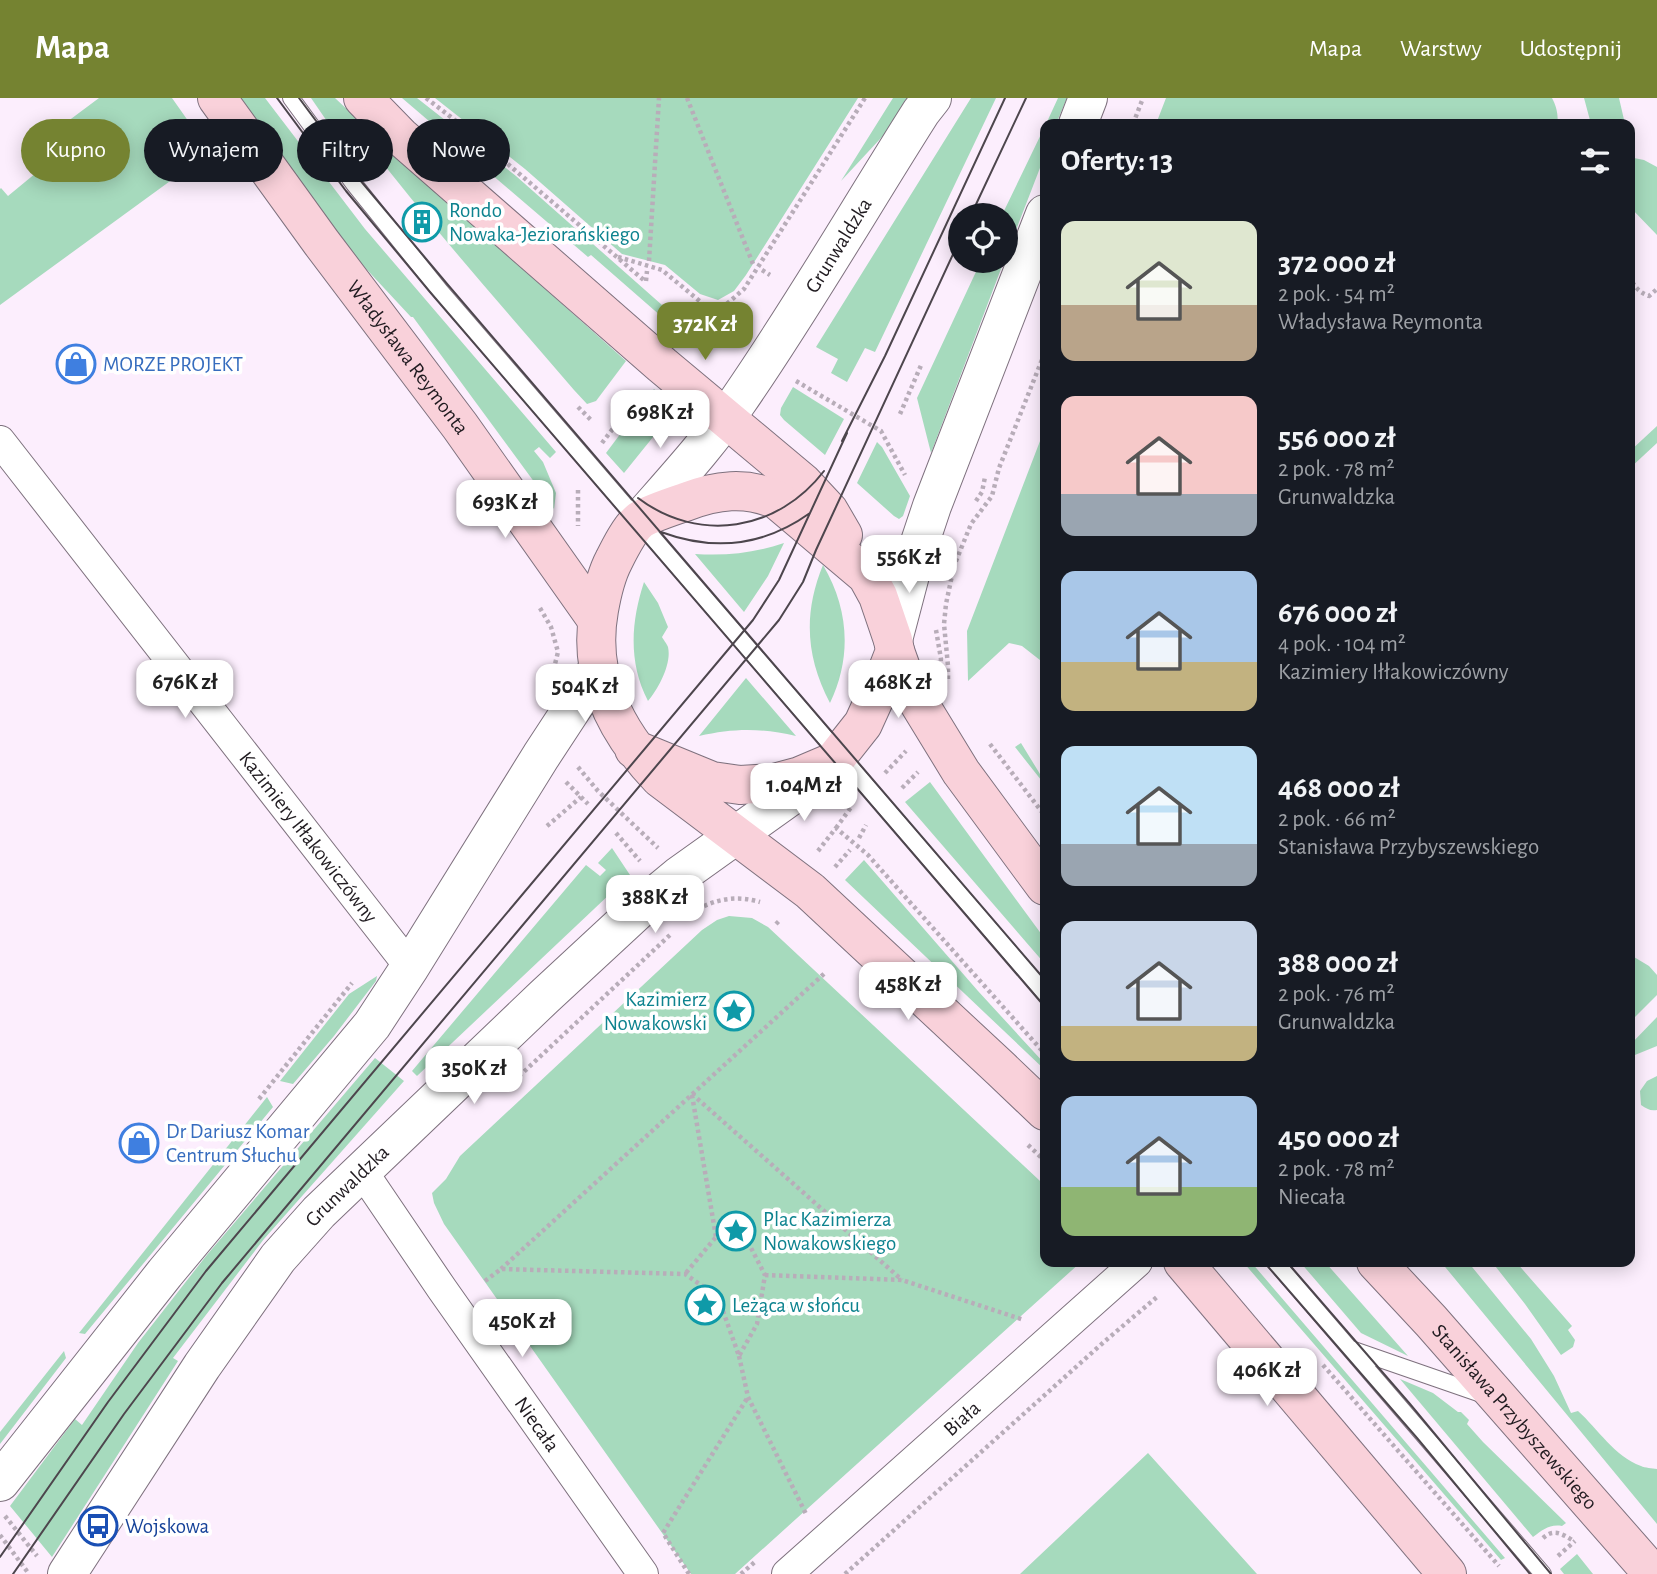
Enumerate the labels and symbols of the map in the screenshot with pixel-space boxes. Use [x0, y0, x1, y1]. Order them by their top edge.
street label: Grunwaldzka [802, 194, 876, 297]
place label: Rondo Nowaka-Jeziorańskiego [449, 200, 640, 245]
building icon: Rondo Nowaka-Jeziorańskiego [401, 201, 443, 243]
street label: Władysława Reymonta [343, 276, 473, 439]
pin: 372K zł [640, 302, 770, 362]
shop icon: MORZE PROJEKT [55, 343, 97, 385]
place label: MORZE PROJEKT [103, 354, 243, 375]
pin: 698K zł [595, 390, 725, 450]
pin: 693K zł [440, 480, 570, 540]
pin: 556K zł [844, 536, 974, 595]
pin: 676K zł [120, 660, 250, 720]
pin: 468K zł [833, 660, 963, 720]
pin: 504K zł [520, 664, 650, 724]
street label: Kazimiery Iłłakowiczówny [235, 748, 381, 927]
pin: 1.04M zł [732, 764, 876, 823]
pin: 388K zł [590, 876, 720, 935]
pin: 458K zł [843, 962, 973, 1022]
place label: Kazimierz Nowakowski [604, 989, 707, 1034]
place icon: Kazimierz Nowakowski [713, 990, 755, 1032]
pin: 350K zł [409, 1046, 539, 1106]
place label: Dr Dariusz Komar Centrum Słuchu [166, 1121, 310, 1166]
shop icon: Dr Dariusz Komar Centrum Słuchu [118, 1122, 160, 1164]
street label: Grunwaldzka [301, 1141, 393, 1231]
place label: Plac Kazimierza Nowakowskiego [763, 1209, 896, 1254]
place icon: Plac Kazimierza Nowakowskiego [715, 1210, 757, 1252]
place icon: Leżąca w słońcu [684, 1284, 726, 1326]
place label: Leżąca w słońcu [732, 1295, 860, 1316]
pin: 450K zł [457, 1300, 587, 1359]
street label: Stanisława Przybyszewskiego [1428, 1320, 1601, 1514]
pin: 406K zł [1202, 1348, 1332, 1408]
street label: Niecała [511, 1393, 564, 1456]
street label: Biała [940, 1397, 985, 1440]
bus stop icon: Wojskowa [77, 1505, 119, 1547]
place label: Wojskowa [125, 1516, 210, 1537]

